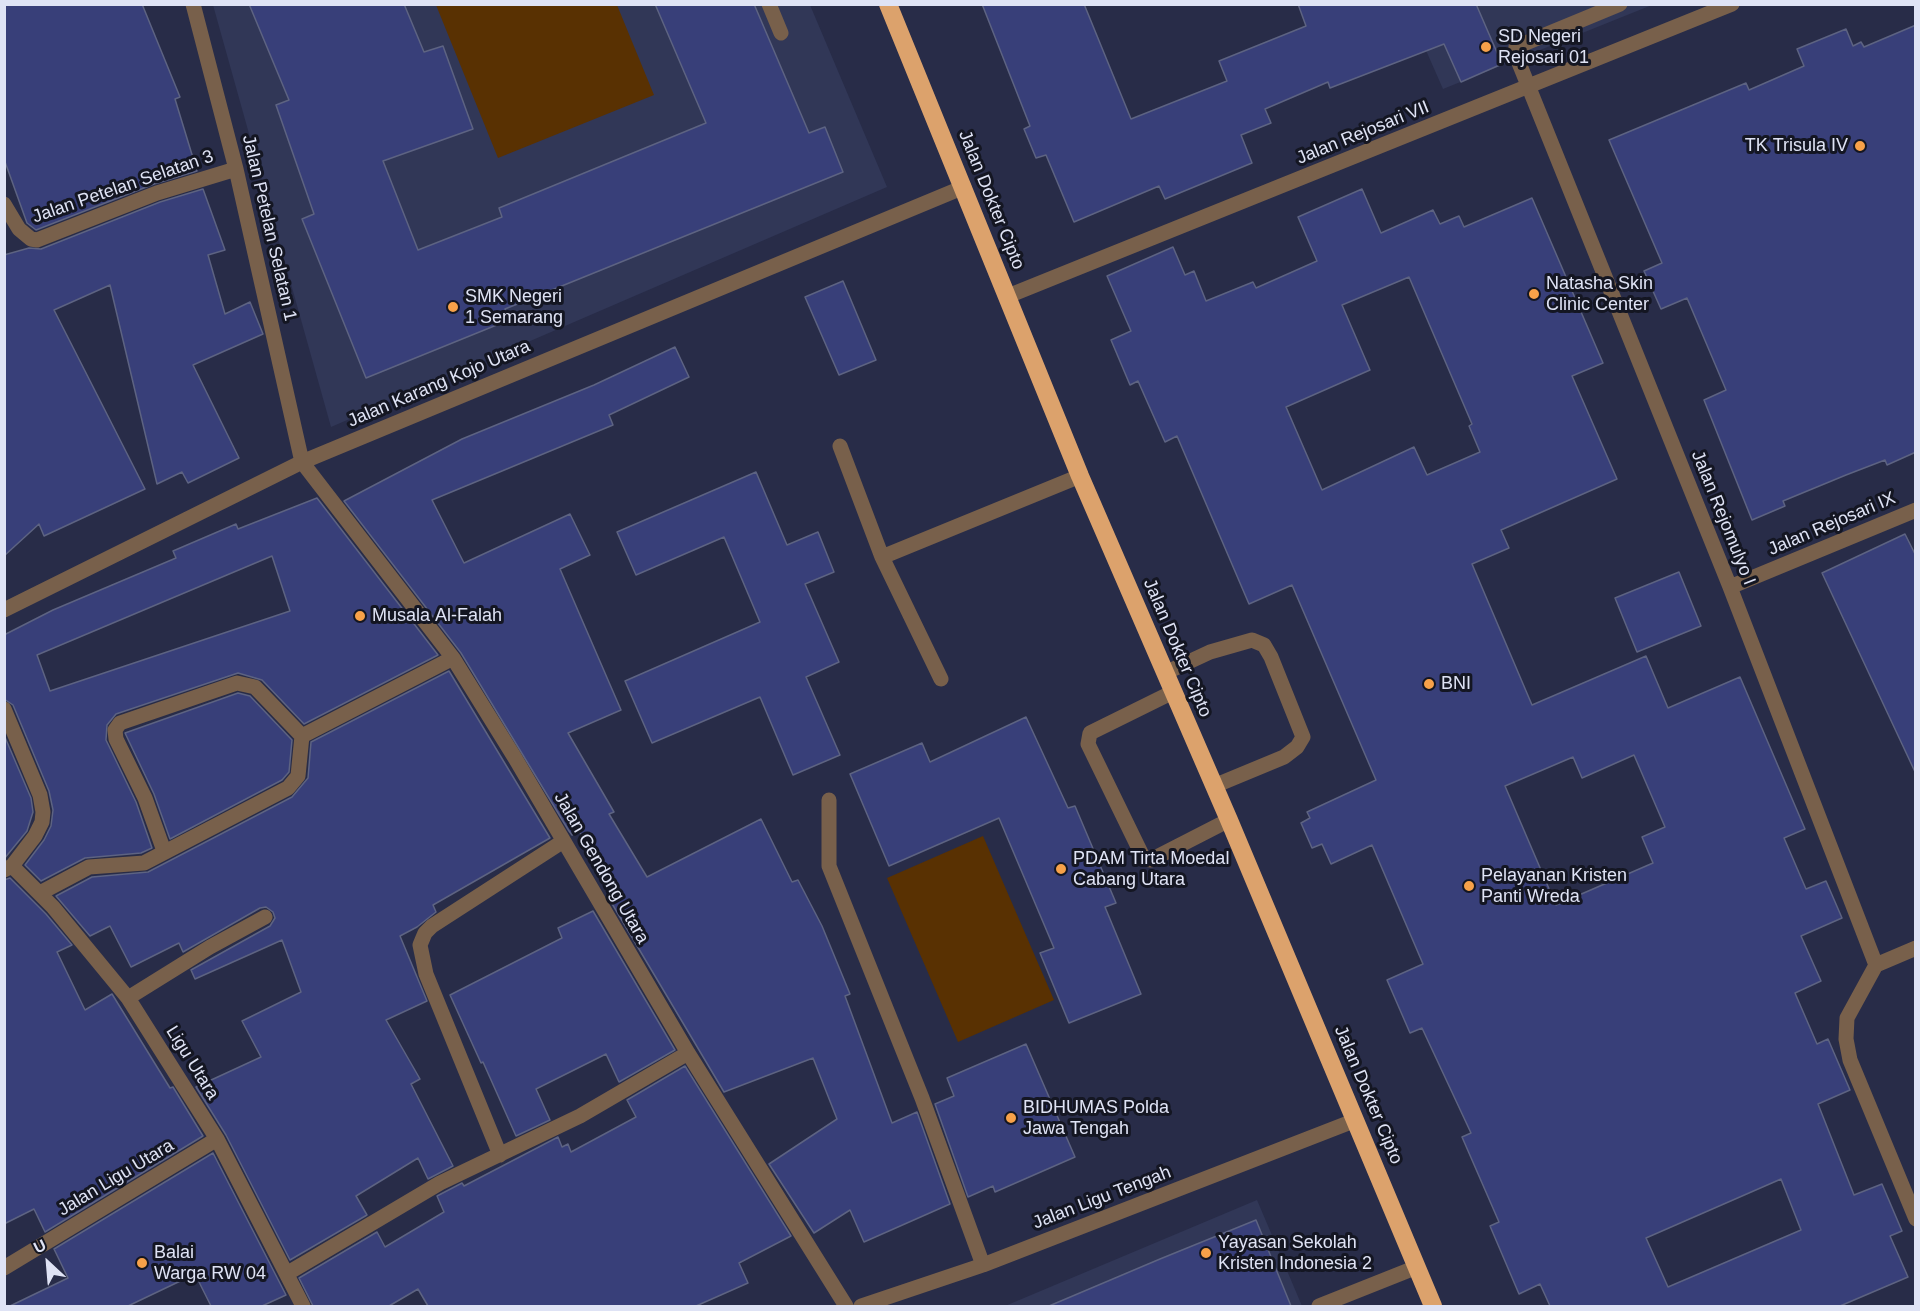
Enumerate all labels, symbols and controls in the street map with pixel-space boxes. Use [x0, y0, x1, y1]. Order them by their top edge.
place label: SD Negeri Rejosari 01 [1498, 26, 1589, 68]
marker: SD Negeri Rejosari 01 [1479, 40, 1493, 54]
street label: Jalan Rejosari VII [1294, 97, 1432, 169]
street label: Jalan Dokter Cipto [953, 127, 1029, 273]
street label: Jalan Petelan Selatan 1 [237, 133, 301, 323]
place label: TK Trisula IV [1745, 135, 1848, 157]
marker: TK Trisula IV [1853, 139, 1867, 153]
street label: Jalan Petelan Selatan 3 [30, 146, 216, 228]
place label: Natasha Skin Clinic Center [1546, 273, 1653, 316]
place label: SMK Negeri 1 Semarang [465, 286, 563, 328]
marker: Natasha Skin Clinic Center [1527, 287, 1541, 301]
marker: SMK Negeri 1 Semarang [446, 300, 460, 314]
street label: Jalan Karang Kojo Utara [345, 336, 533, 432]
street label: Jalan Rejomulyo I [1686, 448, 1760, 588]
street label: Jalan Rejosari IX [1765, 487, 1899, 561]
street label: Jalan Dokter Cipto [1138, 576, 1216, 720]
place label: Musala Al-Falah [372, 605, 502, 627]
marker: Musala Al-Falah [353, 609, 367, 623]
place label: BNI [1441, 673, 1471, 695]
marker: BNI [1422, 677, 1436, 691]
street label: Jalan Gendong Utara [549, 789, 653, 947]
place label: PDAM Tirta Moedal Cabang Utara [1073, 848, 1229, 890]
marker: PDAM Tirta Moedal Cabang Utara [1054, 862, 1068, 876]
place label: Pelayanan Kristen Panti Wreda [1481, 865, 1627, 908]
marker: Pelayanan Kristen Panti Wreda [1462, 879, 1476, 893]
street label: Ligu Utara [161, 1022, 223, 1104]
street label: Jalan Dokter Cipto [1329, 1023, 1407, 1167]
place label: BIDHUMAS Polda Jawa Tengah [1023, 1097, 1169, 1140]
marker: BIDHUMAS Polda Jawa Tengah [1004, 1111, 1018, 1125]
street label: Jalan Ligu Utara [54, 1135, 178, 1221]
street label: Jalan Ligu Tengah [1030, 1162, 1174, 1234]
place label: Yayasan Sekolah Kristen Indonesia 2 [1218, 1232, 1372, 1274]
north arrow [18, 1233, 78, 1293]
text: U [31, 1236, 49, 1257]
place label: Balai Warga RW 04 [154, 1242, 266, 1284]
marker: Yayasan Sekolah Kristen Indonesia 2 [1199, 1246, 1213, 1260]
marker: Balai Warga RW 04 [135, 1256, 149, 1270]

